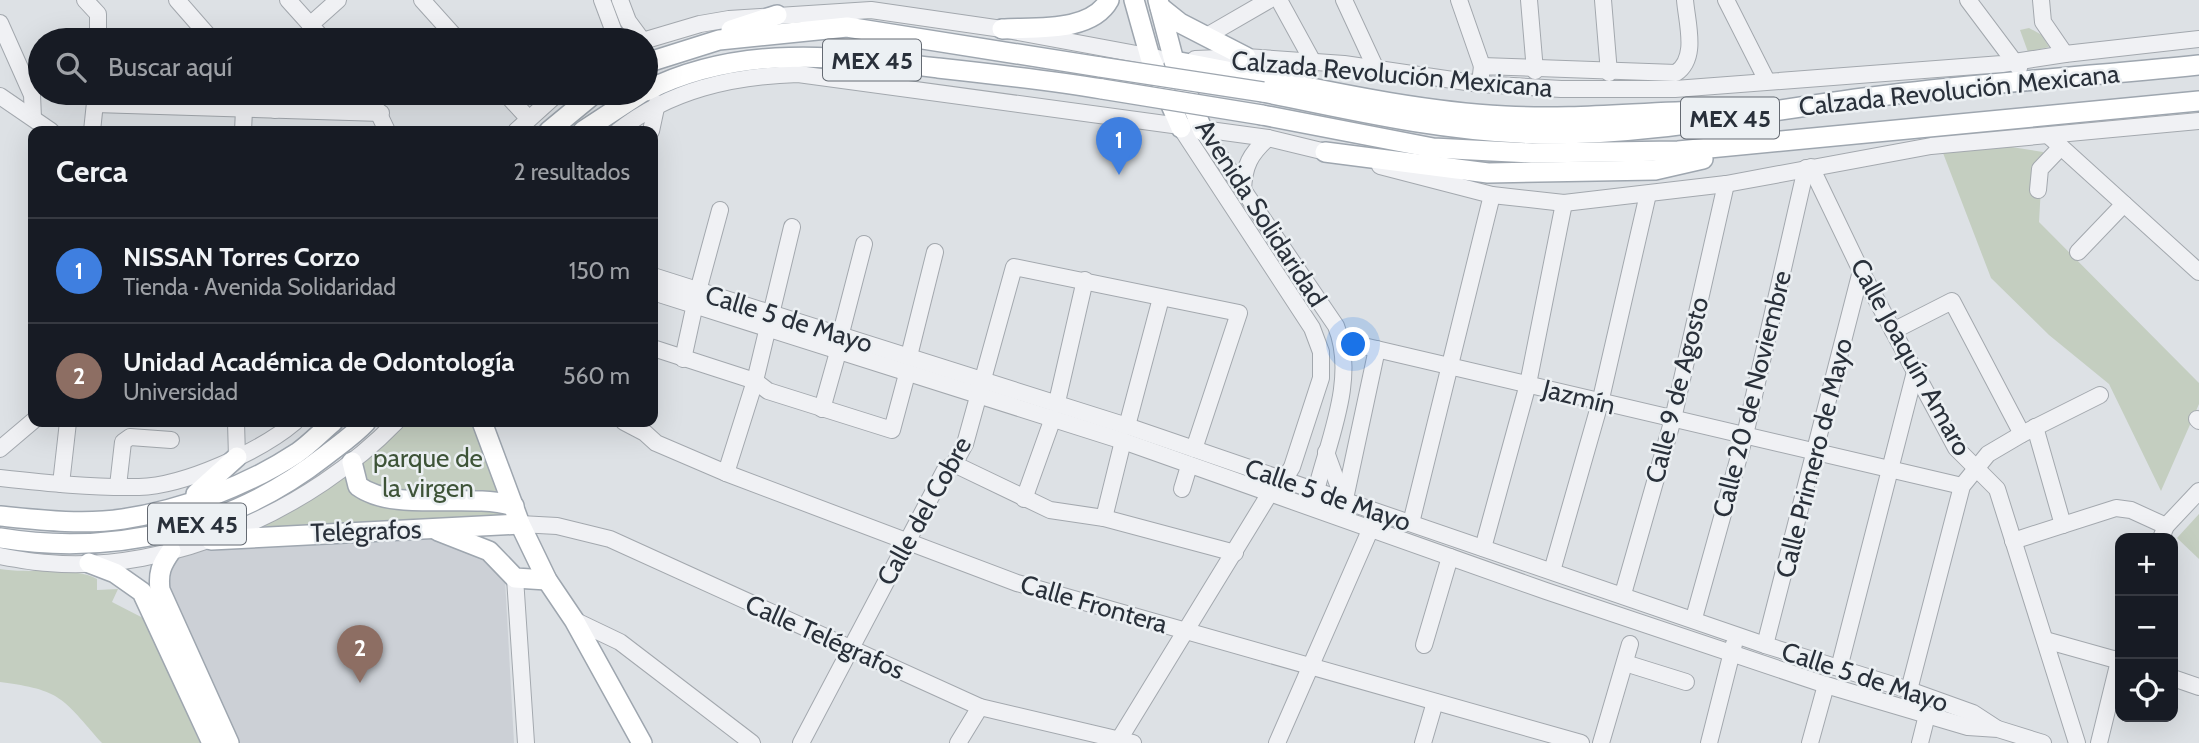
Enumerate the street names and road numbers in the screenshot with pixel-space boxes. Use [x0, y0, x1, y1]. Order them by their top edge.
road number: MEX 45 [823, 40, 921, 80]
street label: Calzada Revolución Mexicana [1230, 44, 1554, 104]
street label: Calzada Revolución Mexicana [1797, 57, 2121, 123]
road number: MEX 45 [1681, 98, 1779, 138]
street label: Avenida Solidaridad [1189, 113, 1333, 313]
street label: Calle Joaquín Amaro [1844, 253, 1978, 461]
street label: Calle 20 de Noviembre [1706, 267, 1798, 521]
street label: Calle 5 de Mayo [701, 278, 877, 360]
street label: Calle 9 de Agosto [1638, 294, 1716, 486]
street label: Calle Primero de Mayo [1769, 335, 1859, 581]
street label: Jazmín [1538, 372, 1619, 421]
street label: Calle del Cobre [870, 431, 978, 591]
street label: Calle 5 de Mayo [1241, 452, 1415, 538]
road number: MEX 45 [148, 504, 246, 544]
street label: Telégrafos [310, 513, 422, 549]
street label: Calle Frontera [1017, 568, 1172, 640]
street label: Calle Telégrafos [740, 588, 910, 686]
street label: Calle 5 de Mayo [1778, 635, 1952, 719]

